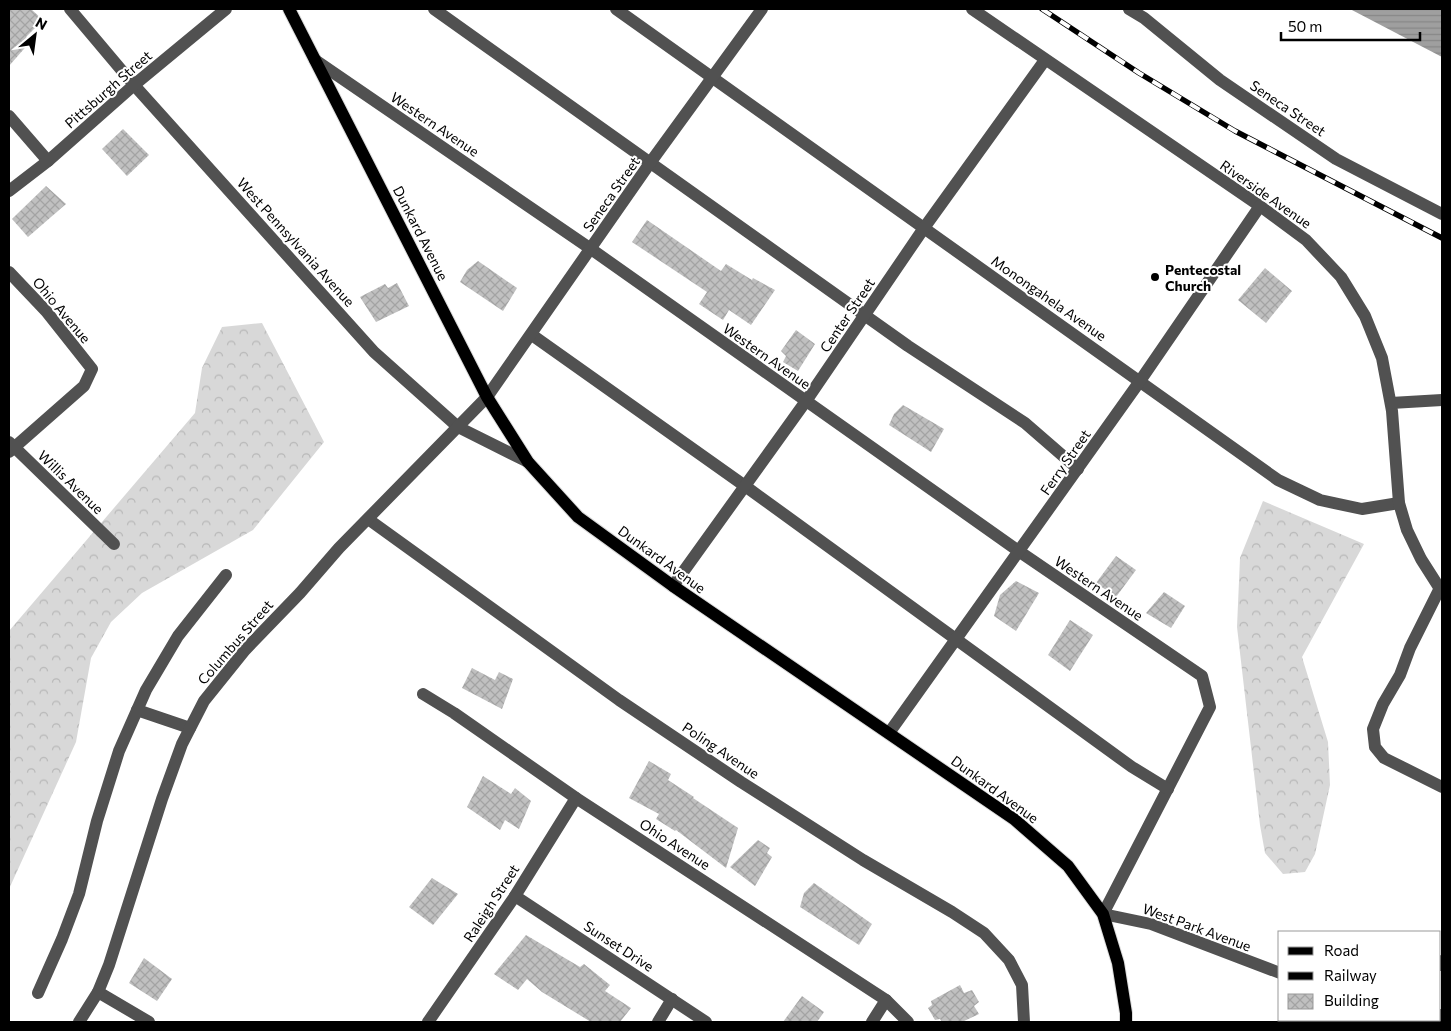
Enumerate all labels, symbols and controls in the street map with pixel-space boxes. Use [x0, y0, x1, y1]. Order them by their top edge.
north arrow [10, 10, 60, 60]
scale bar [1281, 10, 1420, 42]
text: N [33, 13, 50, 33]
text: 50 m [1288, 17, 1322, 35]
street label: Pittsburgh Street [61, 46, 155, 131]
street label: Seneca Street [1247, 76, 1329, 140]
street label: Western Avenue [388, 88, 482, 160]
street label: Seneca Street [579, 153, 643, 235]
street label: Riverside Avenue [1217, 156, 1315, 232]
street label: West Pennsylvania Avenue [234, 174, 358, 310]
street label: Dunkard Avenue [390, 183, 452, 283]
street label: Monongahela Avenue [988, 252, 1110, 344]
place label: Pentecostal Church [1165, 261, 1241, 294]
marker: Pentecostal Church [1149, 271, 1161, 283]
street label: Ohio Avenue [30, 274, 94, 346]
street label: Center Street [816, 274, 878, 355]
street label: Western Avenue [720, 319, 814, 393]
street label: Ferry Street [1036, 426, 1094, 498]
street label: Willis Avenue [35, 447, 107, 517]
street label: Dunkard Avenue [615, 522, 709, 596]
street label: Western Avenue [1052, 552, 1146, 624]
street label: Columbus Street [194, 596, 276, 688]
street label: Poling Avenue [679, 718, 763, 782]
street label: Dunkard Avenue [948, 752, 1042, 826]
street label: Ohio Avenue [636, 815, 714, 873]
street label: Raleigh Street [460, 861, 523, 945]
street label: West Park Avenue [1140, 900, 1254, 954]
street label: Sunset Drive [581, 917, 657, 975]
legend [1278, 931, 1441, 1021]
text: Road [1324, 941, 1359, 959]
text: Railway [1324, 966, 1377, 984]
text: Building [1324, 991, 1379, 1009]

